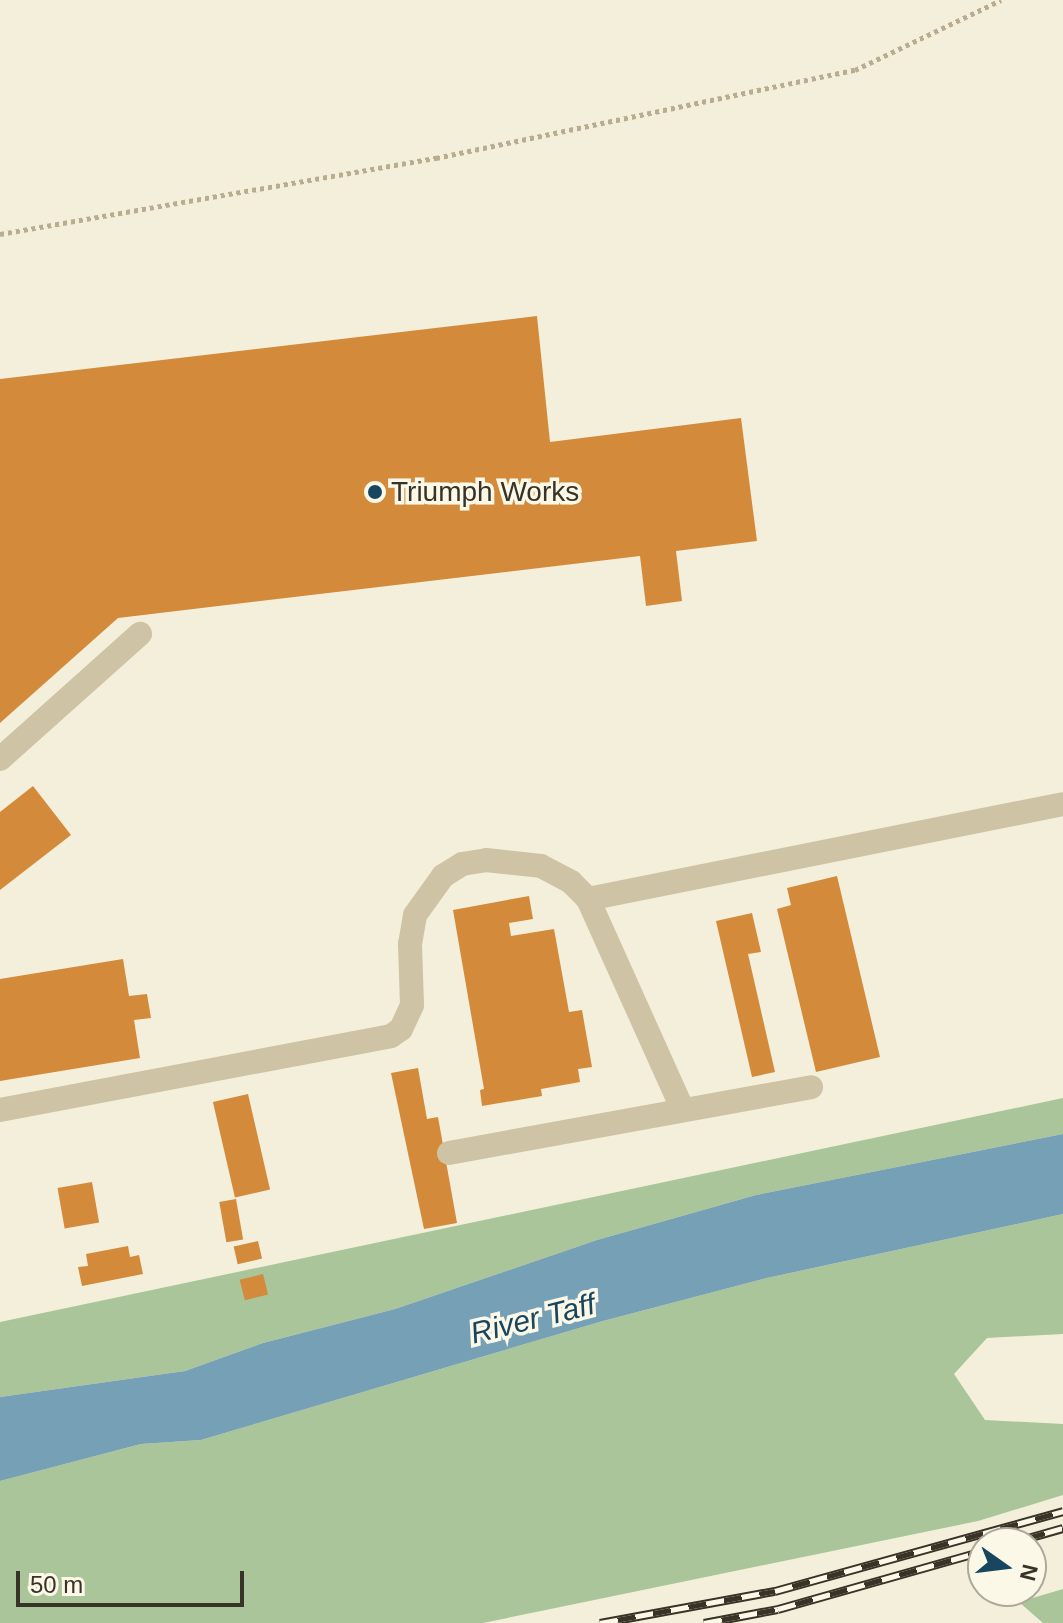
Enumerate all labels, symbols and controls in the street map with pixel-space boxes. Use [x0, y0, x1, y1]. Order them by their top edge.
place label: Triumph Works [391, 475, 579, 509]
marker: Triumph Works [366, 483, 384, 501]
water label: River Taff [467, 1286, 599, 1352]
north arrow [967, 1527, 1047, 1607]
scale bar [20, 1555, 248, 1605]
text: N [1015, 1562, 1043, 1583]
text: 50 m [30, 1571, 83, 1598]

